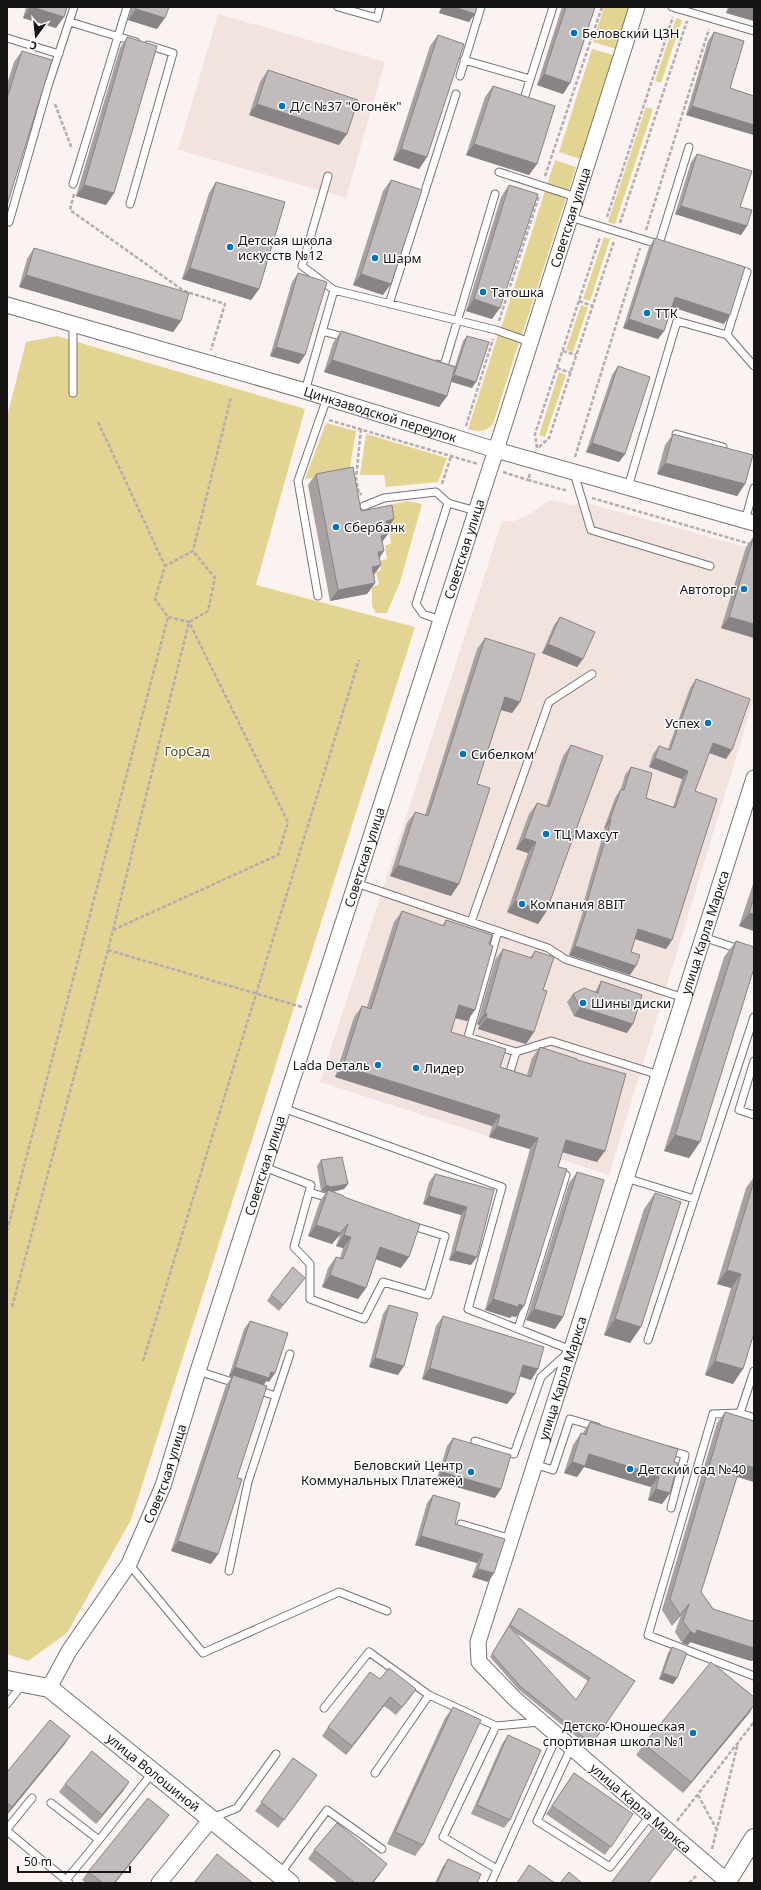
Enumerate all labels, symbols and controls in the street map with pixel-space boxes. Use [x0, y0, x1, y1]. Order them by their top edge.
north arrow [16, 16, 56, 56]
place label: Беловский ЦЗН [582, 24, 679, 42]
marker: Беловский ЦЗН [569, 28, 579, 38]
text: С [28, 38, 39, 54]
place label: Д/с №37 "Огонёк" [290, 97, 401, 115]
marker: Д/с №37 "Огонёк" [277, 101, 287, 111]
street label: Советская улица [546, 165, 594, 270]
place label: Детская школа искусств №12 [238, 231, 332, 264]
marker: Детская школа искусств №12 [225, 242, 235, 252]
place label: Шарм [383, 249, 422, 267]
marker: Шарм [370, 253, 380, 263]
place label: Татошка [491, 283, 544, 301]
marker: Татошка [478, 287, 488, 297]
place label: ТТК [655, 304, 678, 322]
marker: ТТК [642, 308, 652, 318]
street label: Цинкзаводской переулок [302, 382, 459, 446]
street label: Советская улица [439, 497, 489, 601]
place label: Сбербанк [344, 518, 405, 536]
marker: Сбербанк [331, 522, 341, 532]
place label: Автоторг [680, 580, 736, 598]
marker: Автоторг [739, 584, 749, 594]
place label: Успех [665, 714, 700, 732]
marker: Успех [703, 718, 713, 728]
park label: ГорСад [164, 742, 210, 760]
place label: Сибелком [471, 745, 534, 763]
marker: Сибелком [458, 749, 468, 759]
street label: Советская улица [340, 805, 389, 910]
place label: ТЦ Махсут [554, 825, 618, 843]
marker: ТЦ Махсут [541, 829, 551, 839]
street label: улица Карла Маркса [677, 868, 733, 996]
place label: Компания 8BIT [530, 895, 626, 913]
marker: Компания 8BIT [517, 899, 527, 909]
place label: Шины диски [591, 994, 671, 1012]
marker: Шины диски [578, 998, 588, 1008]
place label: Lada Dеталь [293, 1056, 370, 1074]
place label: Лидер [424, 1059, 464, 1077]
marker: Lada Dеталь [373, 1060, 383, 1070]
marker: Лидер [411, 1063, 421, 1073]
street label: Советская улица [240, 1113, 289, 1218]
street label: улица Карла Маркса [534, 1314, 591, 1442]
street label: Советская улица [139, 1422, 190, 1526]
place label: Беловский Центр Коммунальных Платежей [301, 1456, 463, 1489]
place label: Детский сад №40 [638, 1460, 746, 1478]
marker: Детский сад №40 [625, 1464, 635, 1474]
marker: Беловский Центр Коммунальных Платежей [466, 1467, 476, 1477]
place label: Детско-Юношеская спортивная школа №1 [543, 1717, 685, 1750]
marker: Детско-Юношеская спортивная школа №1 [688, 1728, 698, 1738]
street label: улица Волошиной [103, 1729, 204, 1816]
street label: улица Карла Маркса [586, 1759, 696, 1857]
scale bar [18, 1848, 130, 1874]
text: 50 m [24, 1853, 52, 1870]

